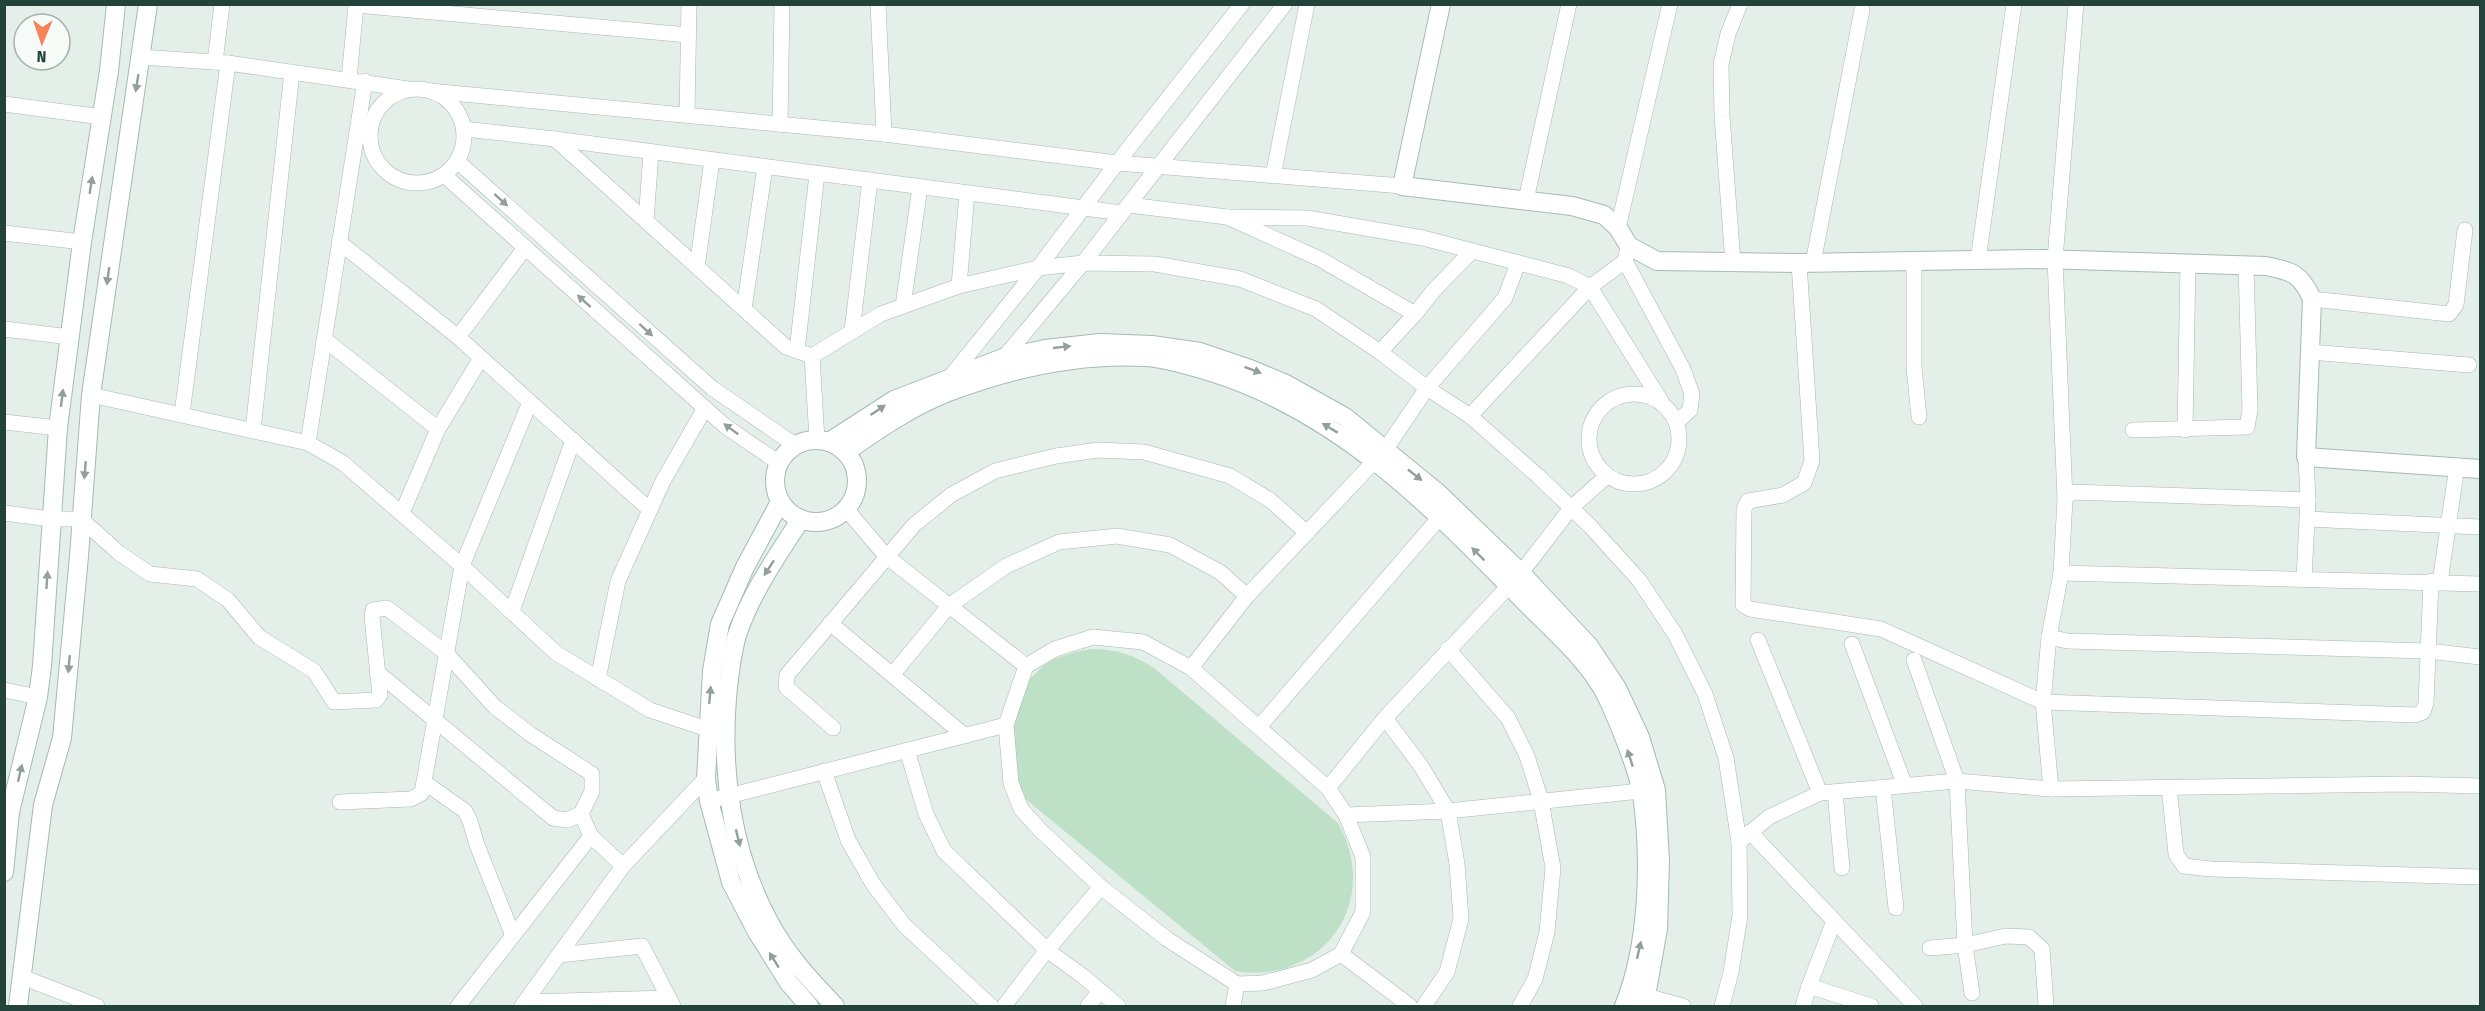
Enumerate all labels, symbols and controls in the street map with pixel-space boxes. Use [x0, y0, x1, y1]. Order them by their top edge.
north arrow [12, 12, 72, 72]
text: N [36, 47, 47, 66]
one-way arrow [132, 74, 141, 93]
one-way arrow [87, 175, 96, 194]
one-way arrow [493, 193, 508, 206]
one-way arrow [103, 267, 112, 286]
one-way arrow [577, 295, 592, 308]
one-way arrow [638, 323, 653, 336]
one-way arrow [1052, 342, 1071, 352]
one-way arrow [1244, 365, 1262, 375]
one-way arrow [57, 388, 67, 407]
one-way arrow [870, 404, 886, 416]
one-way arrow [1322, 422, 1338, 433]
one-way arrow [723, 423, 739, 435]
one-way arrow [80, 460, 90, 479]
one-way arrow [1408, 468, 1423, 480]
one-way arrow [1471, 548, 1485, 562]
one-way arrow [763, 560, 774, 577]
one-way arrow [43, 571, 52, 590]
one-way arrow [64, 654, 74, 673]
one-way arrow [705, 686, 714, 705]
one-way arrow [1625, 749, 1635, 767]
one-way arrow [15, 763, 25, 782]
one-way arrow [734, 829, 744, 847]
one-way arrow [1635, 940, 1644, 959]
one-way arrow [769, 952, 780, 968]

